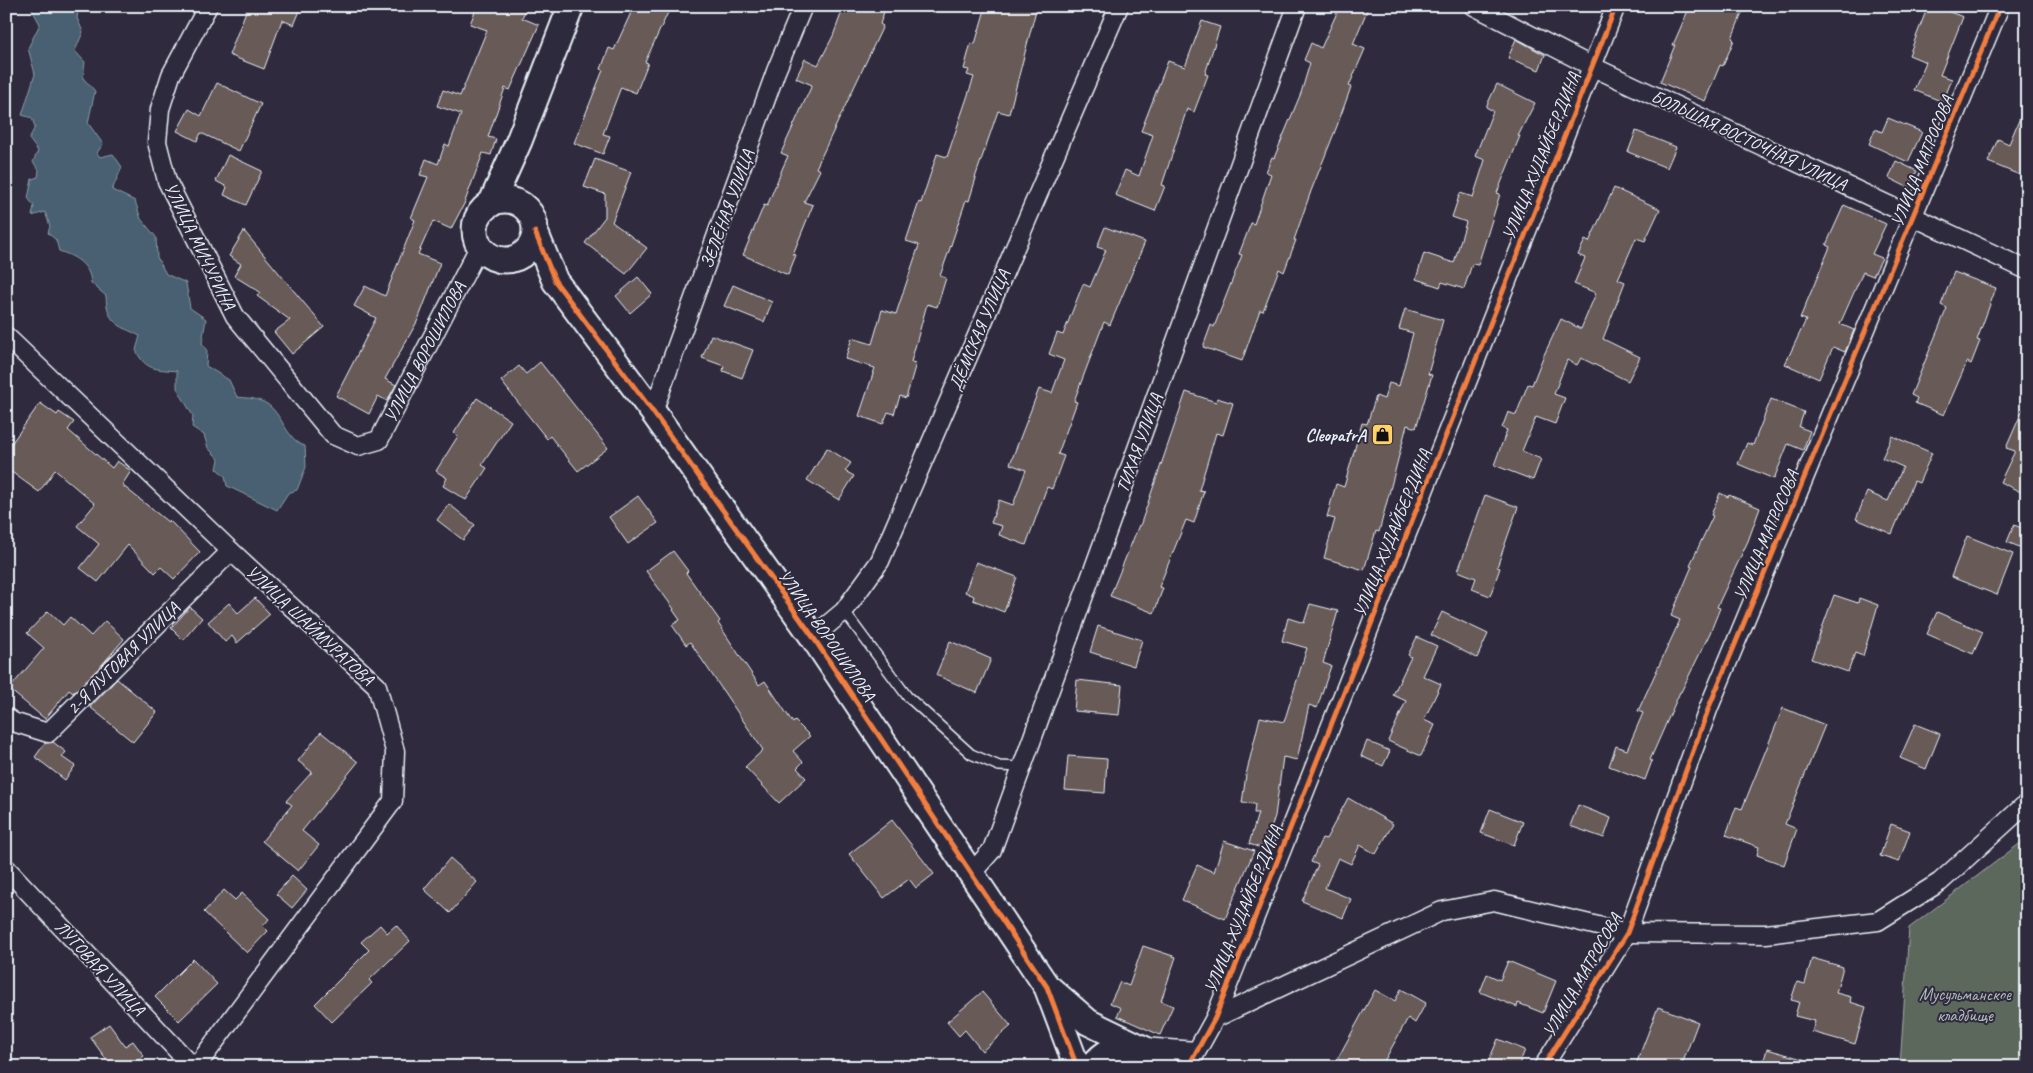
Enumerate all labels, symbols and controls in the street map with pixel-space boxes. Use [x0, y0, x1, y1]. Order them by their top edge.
street label: УЛИЦА ХУДАЙБЕРДИНА [1497, 68, 1585, 243]
street label: БОЛЬШАЯ ВОСТОЧНАЯ УЛИЦА [1648, 85, 1851, 195]
street label: УЛИЦА МАТРОСОВА [1886, 92, 1959, 230]
street label: ЗЕЛЁНАЯ УЛИЦА [695, 146, 759, 271]
street label: УЛИЦА МИЧУРИНА [160, 179, 241, 314]
street label: ДЁМСКАЯ УЛИЦА [944, 265, 1015, 394]
street label: УЛИЦА ВОРОШИЛОВА [379, 277, 470, 426]
street label: ТИХАЯ УЛИЦА [1111, 390, 1167, 496]
shop icon: CleopatrA [1370, 423, 1394, 447]
place label: CleopatrA [1306, 424, 1368, 446]
street label: УЛИЦА ХУДАЙБЕРДИНА [1348, 445, 1436, 620]
street label: УЛИЦА МАТРОСОВА [1729, 466, 1804, 603]
street label: УЛИЦА ШАЙМУРАТОВА [242, 560, 379, 690]
street label: УЛИЦА ВОРОШИЛОВА [774, 565, 881, 706]
street label: 2-Я ЛУГОВАЯ УЛИЦА [62, 596, 185, 719]
street label: УЛИЦА ХУДАЙБЕРДИНА [1199, 821, 1287, 996]
street label: УЛИЦА МАТРОСОВА [1538, 909, 1627, 1041]
street label: ЛУГОВАЯ УЛИЦА [50, 916, 150, 1021]
park label: Мусульманское кладбище [1919, 983, 2012, 1026]

